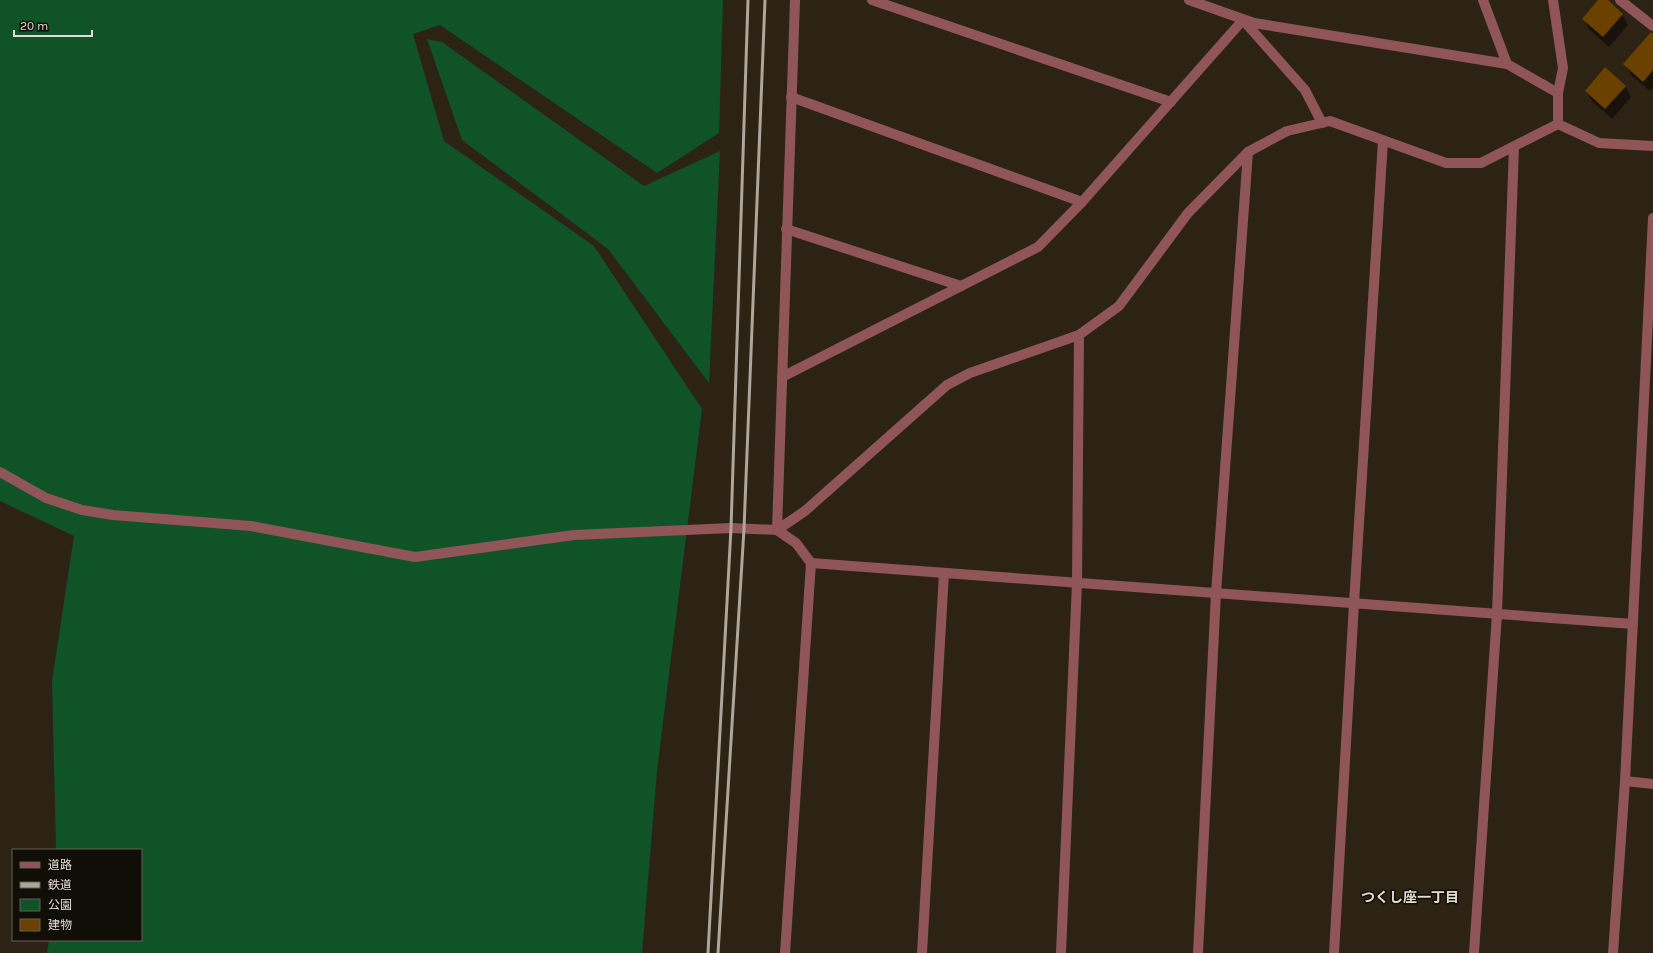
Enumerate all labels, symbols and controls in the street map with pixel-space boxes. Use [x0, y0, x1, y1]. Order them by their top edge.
scale bar [14, 12, 92, 38]
text: 20 m [20, 19, 48, 33]
legend [12, 849, 142, 941]
text: 道路 [48, 858, 72, 872]
text: 鉄道 [48, 878, 72, 892]
district label: つくし座一丁目 [1361, 889, 1459, 906]
text: 公園 [48, 898, 72, 912]
text: 建物 [48, 918, 72, 932]

